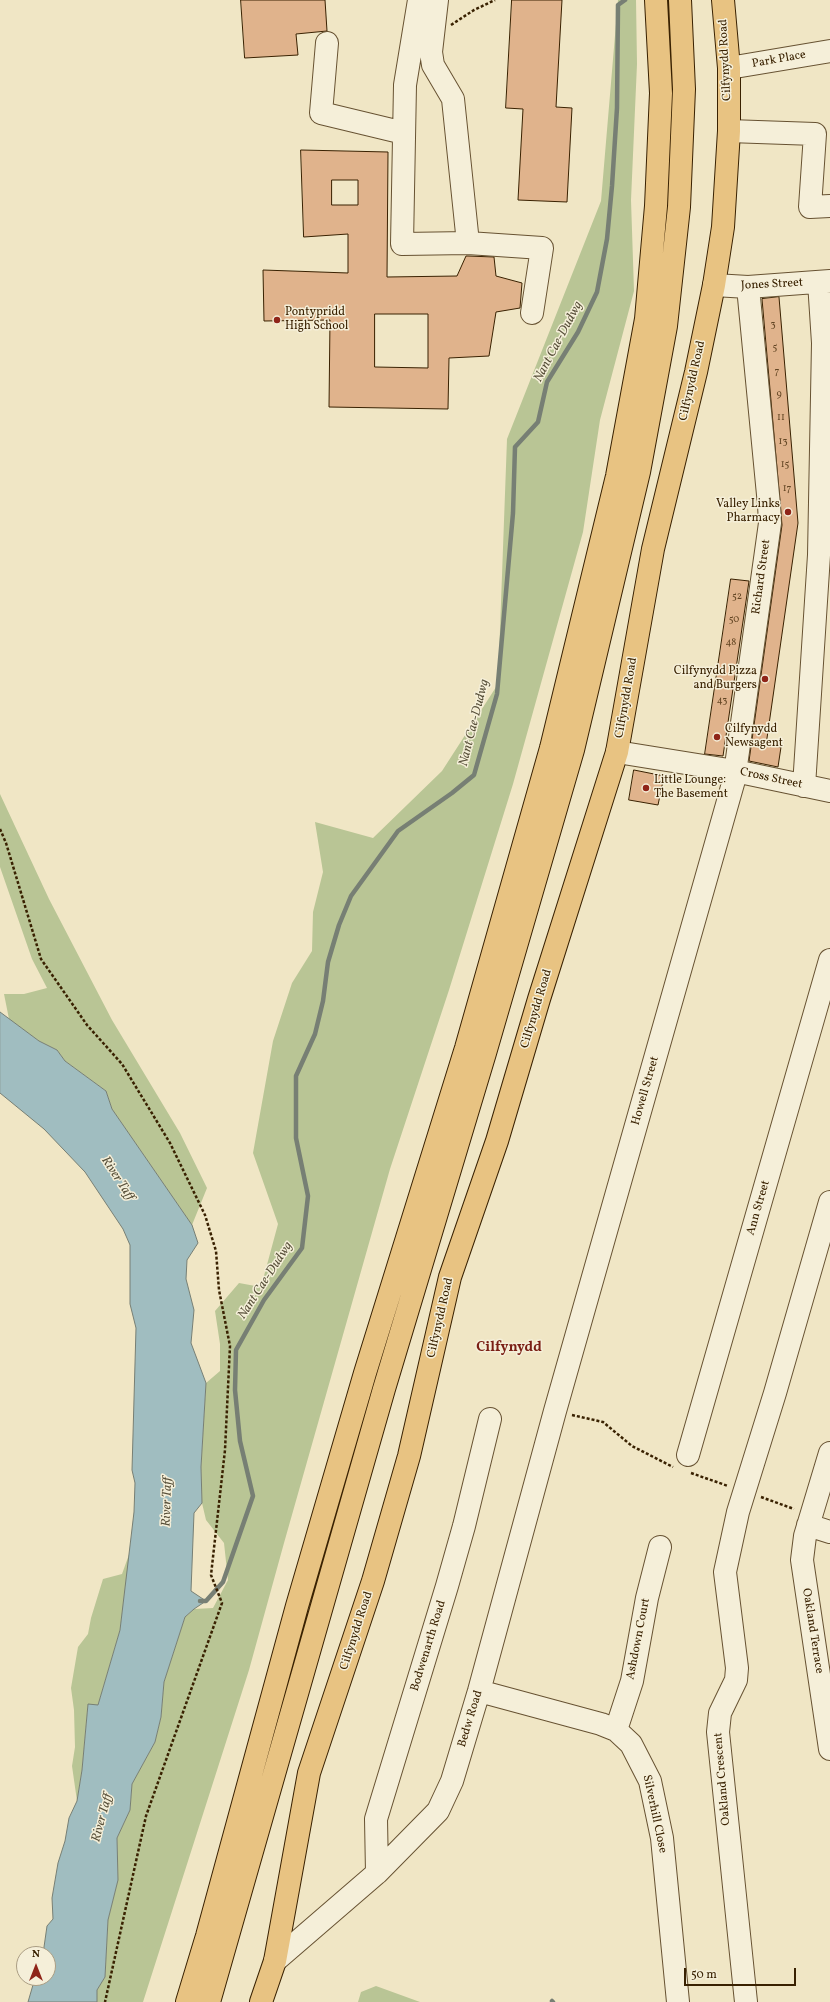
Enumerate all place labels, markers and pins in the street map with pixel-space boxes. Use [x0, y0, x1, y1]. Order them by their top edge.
place label: Pontypridd High School [285, 306, 348, 334]
marker: Pontypridd High School [272, 315, 282, 325]
place label: Valley Links Pharmacy [716, 498, 780, 526]
marker: Valley Links Pharmacy [783, 507, 793, 517]
place label: Cilfynydd Pizza and Burgers [674, 665, 757, 693]
marker: Cilfynydd Pizza and Burgers [760, 674, 770, 684]
place label: Cilfynydd Newsagent [725, 723, 783, 751]
marker: Cilfynydd Newsagent [712, 732, 722, 742]
place label: Little Lounge: The Basement [654, 774, 728, 802]
marker: Little Lounge: The Basement [641, 783, 651, 793]

